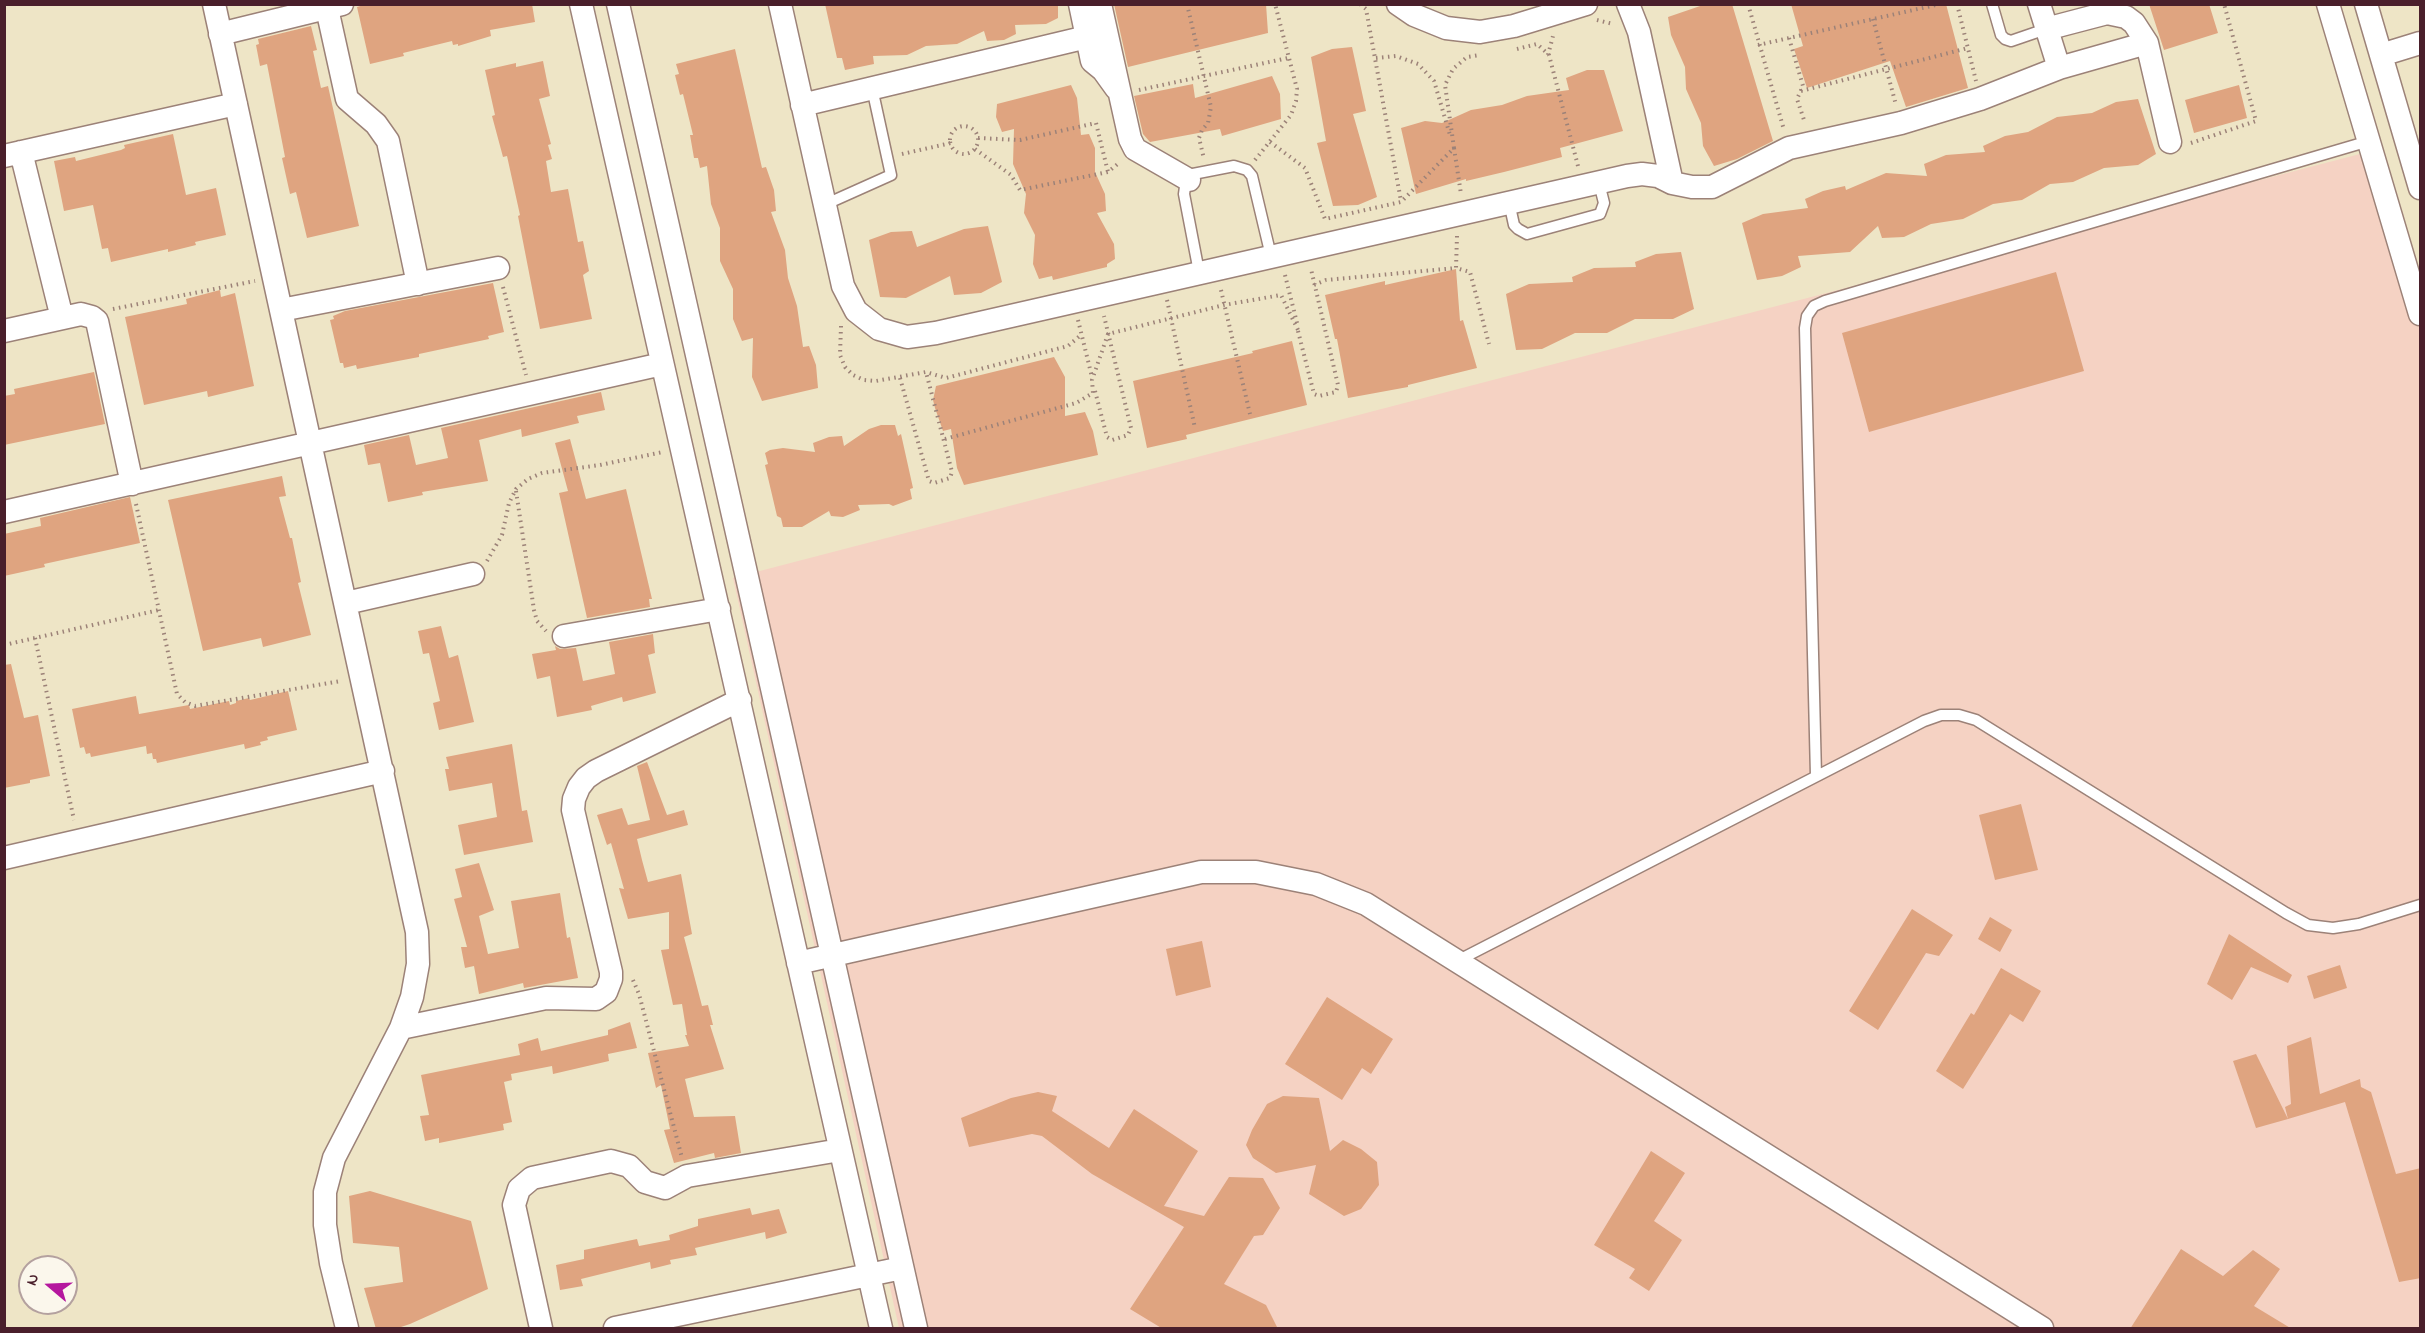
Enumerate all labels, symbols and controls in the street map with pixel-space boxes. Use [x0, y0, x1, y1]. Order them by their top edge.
north arrow [18, 1255, 78, 1315]
text: N [20, 1271, 46, 1289]

